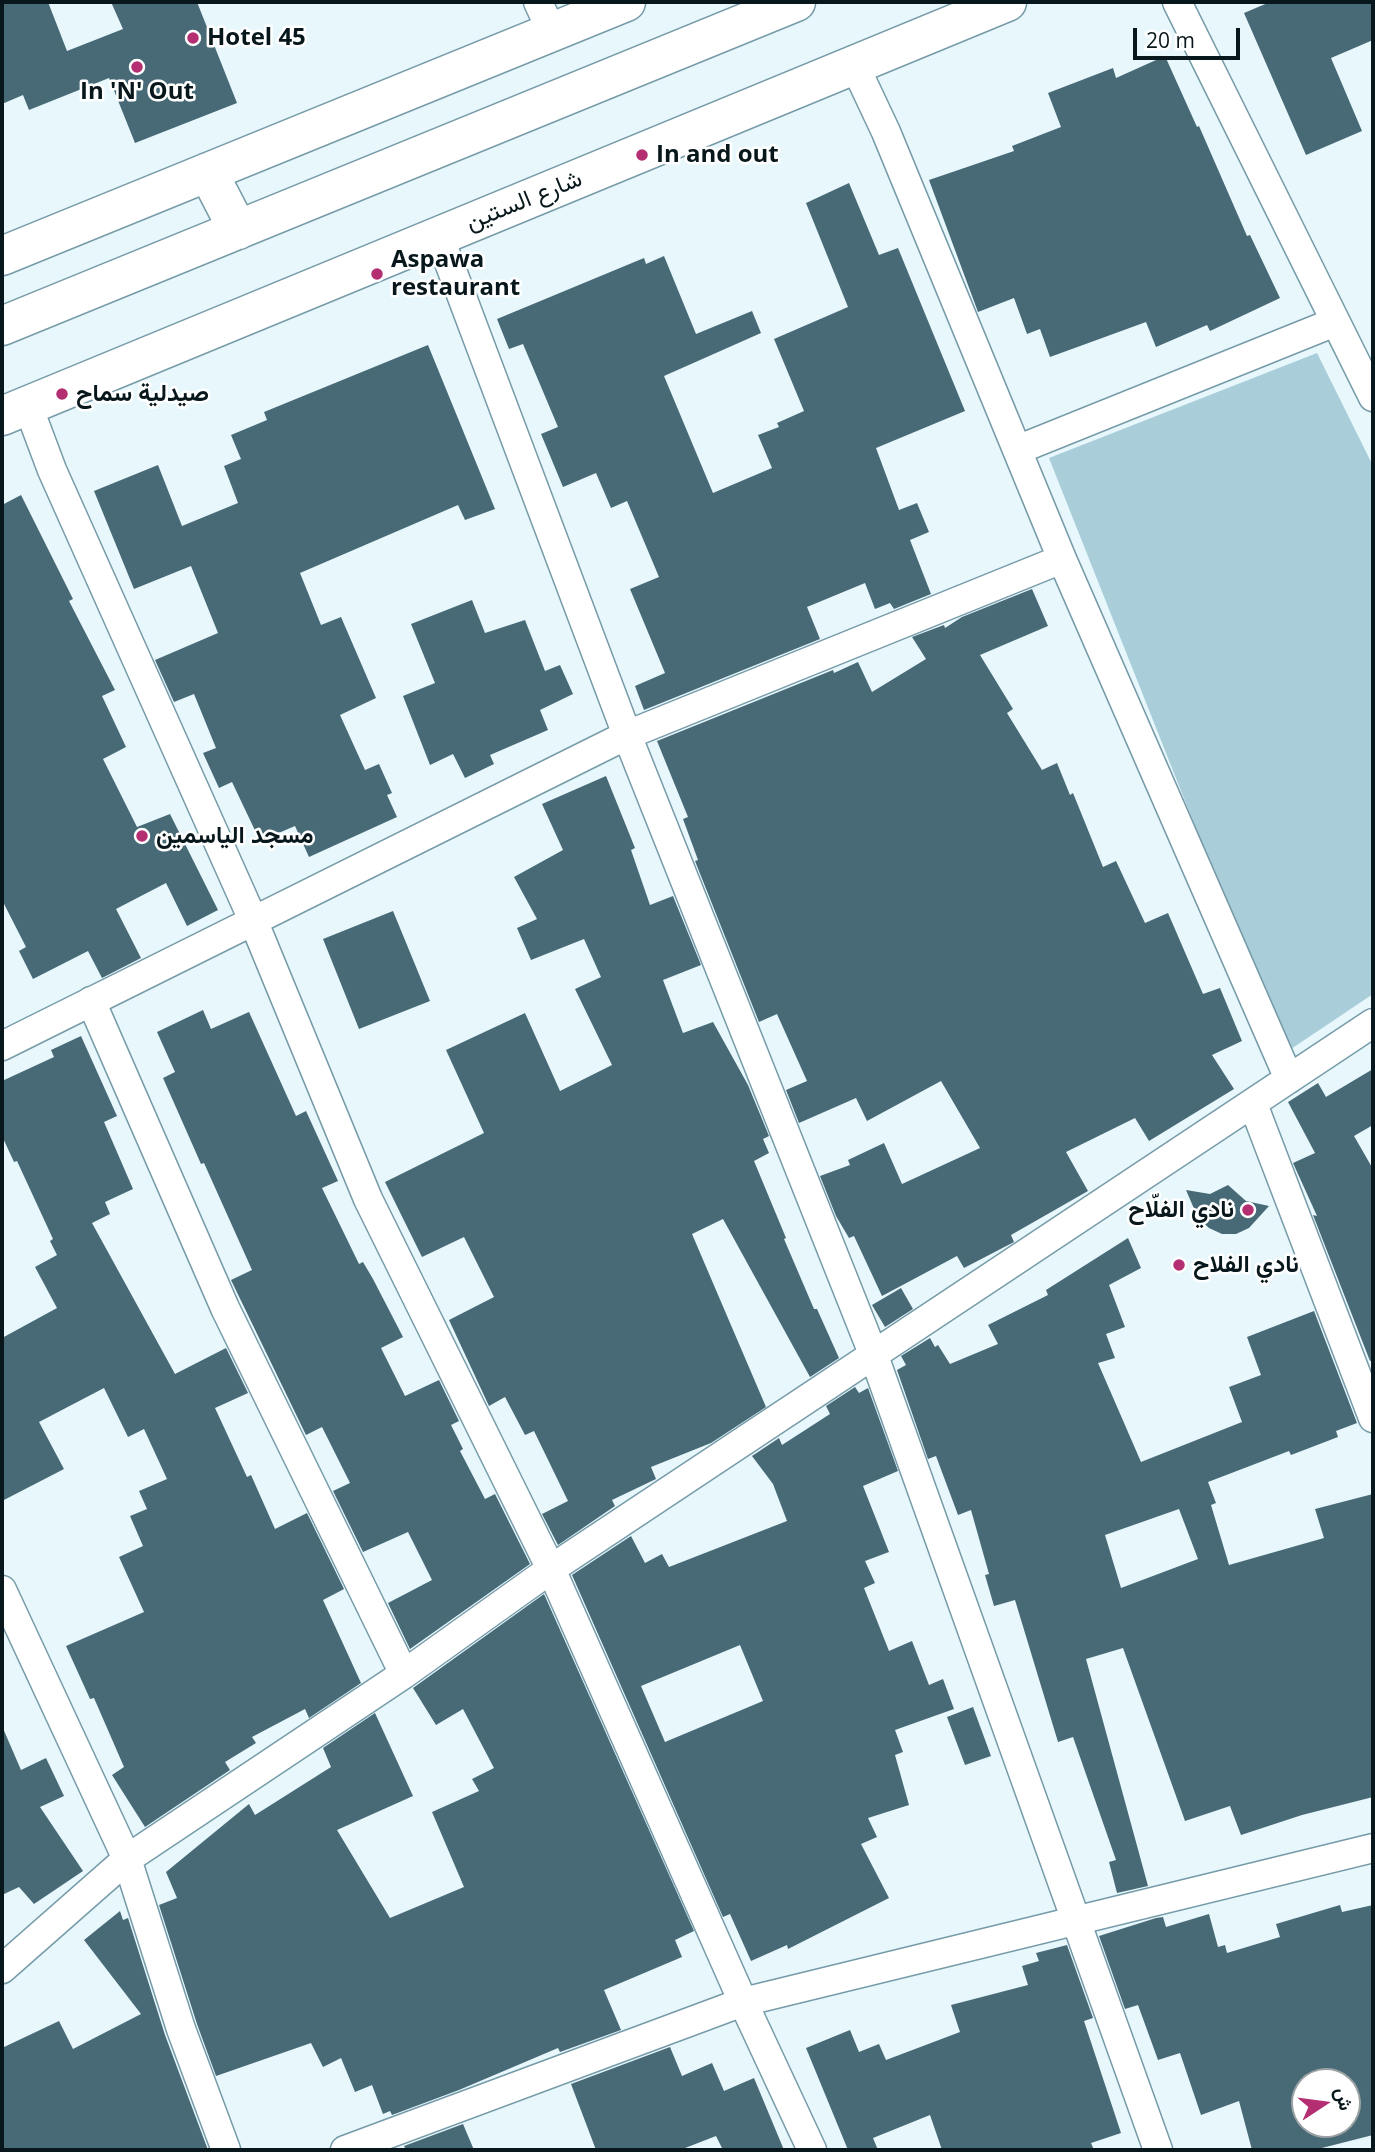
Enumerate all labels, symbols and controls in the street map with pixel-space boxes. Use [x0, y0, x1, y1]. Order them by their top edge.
scale bar [1137, 14, 1244, 58]
place label: Hotel 45 [207, 24, 306, 52]
text: 20 m [1146, 26, 1195, 54]
marker: Hotel 45 [185, 30, 201, 46]
marker: In 'N' Out [129, 59, 145, 75]
place label: In 'N' Out [80, 78, 194, 106]
place label: In and out [656, 141, 779, 169]
marker: In and out [634, 147, 650, 163]
street label: شارع الستين [462, 165, 586, 237]
place label: Aspawa restaurant [391, 246, 520, 302]
marker: Aspawa restaurant [369, 266, 385, 282]
place label: صيدلية سماح [76, 380, 209, 408]
marker: صيدلية سماح [54, 386, 70, 402]
place label: مسجد الياسمين [156, 822, 314, 850]
marker: مسجد الياسمين [134, 828, 150, 844]
place label: نادي الفلّاح [1128, 1196, 1234, 1224]
marker: نادي الفلّاح [1240, 1202, 1256, 1218]
place label: نادي الفلاح [1193, 1251, 1299, 1279]
marker: نادي الفلاح [1171, 1257, 1187, 1273]
north arrow [1291, 2068, 1361, 2138]
text: ش [1329, 2085, 1360, 2113]

